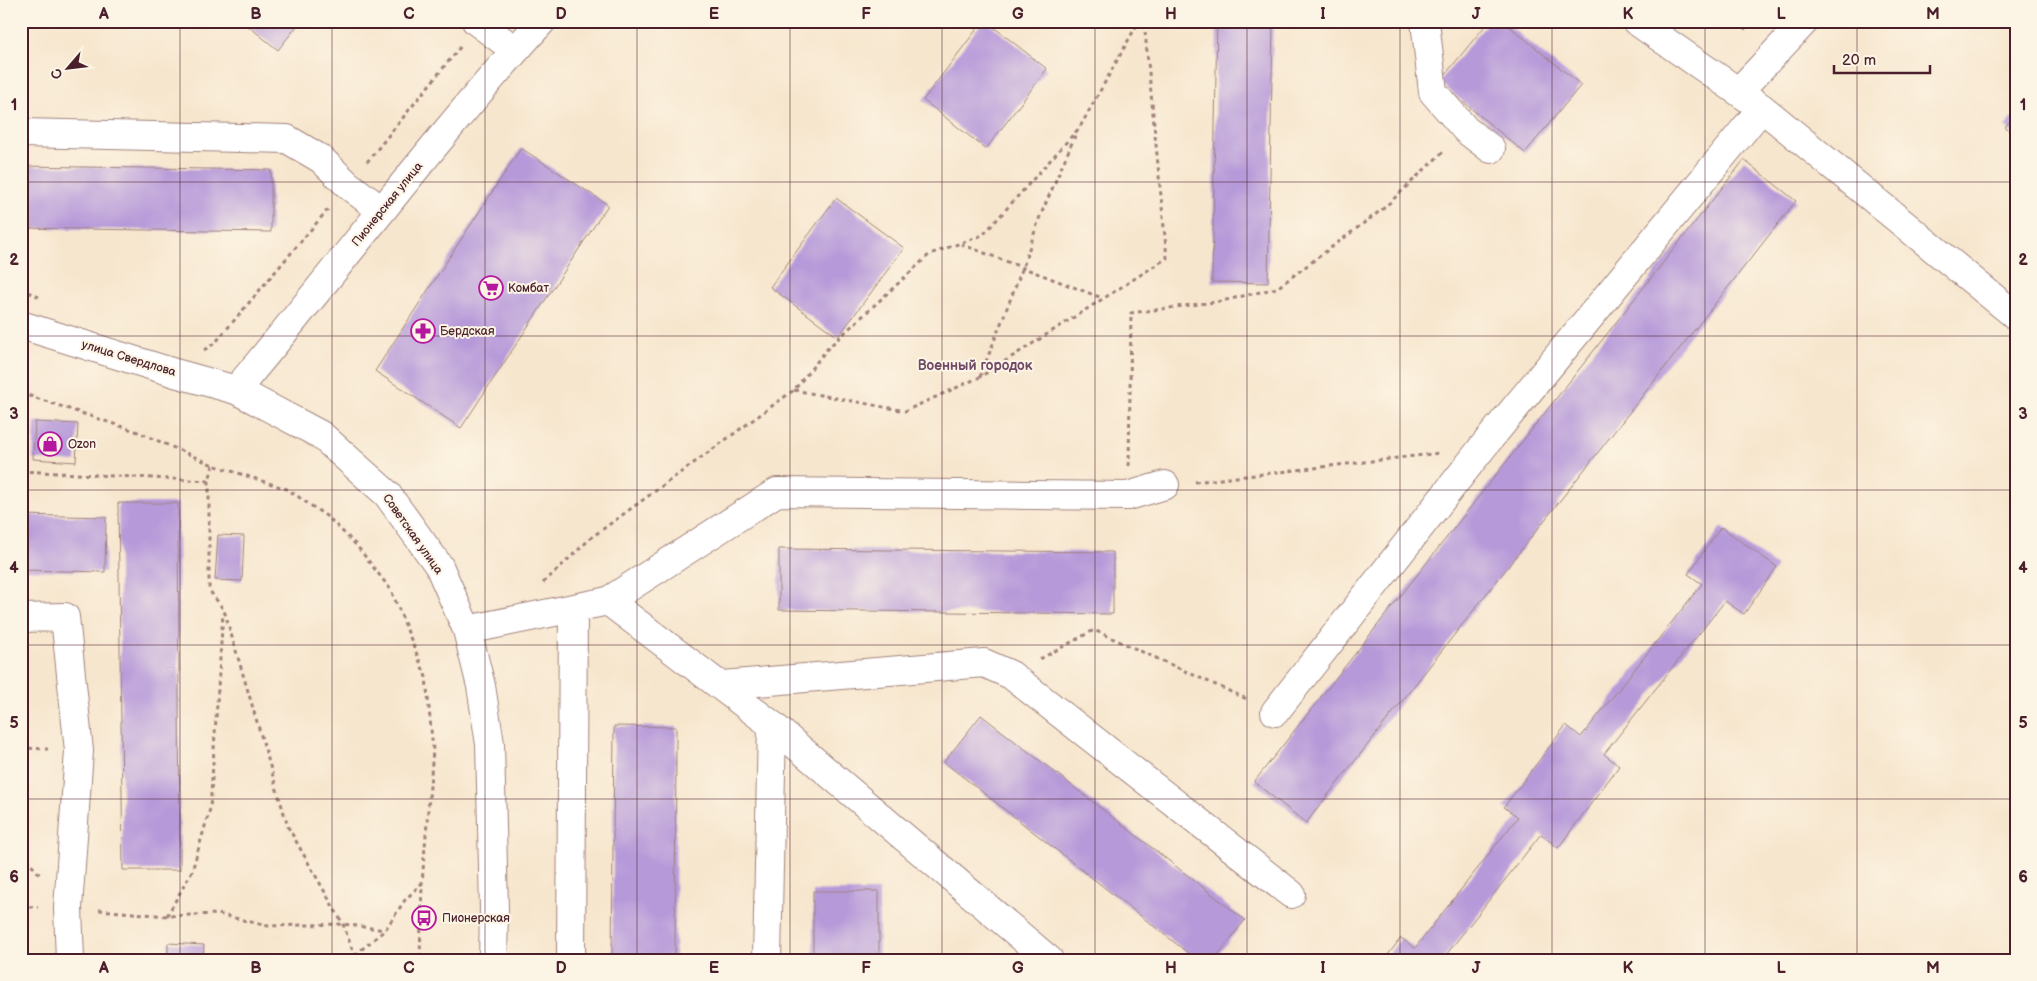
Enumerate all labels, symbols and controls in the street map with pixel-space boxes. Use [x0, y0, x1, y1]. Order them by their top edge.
text: A [98, 5, 109, 24]
text: B [250, 5, 262, 24]
text: C [403, 5, 415, 24]
text: D [555, 5, 567, 24]
text: E [709, 5, 719, 24]
text: F [861, 5, 871, 24]
text: G [1012, 5, 1024, 24]
text: H [1165, 5, 1177, 24]
text: I [1320, 5, 1326, 24]
text: J [1472, 5, 1481, 24]
text: K [1623, 5, 1634, 24]
text: L [1776, 5, 1786, 24]
text: M [1926, 5, 1940, 24]
north arrow [42, 42, 92, 92]
scale bar [1834, 42, 1931, 74]
text: 20 m [1842, 51, 1876, 70]
text: С [47, 65, 67, 82]
text: 1 [11, 96, 17, 115]
text: 1 [2020, 96, 2026, 115]
street label: Пионерская улица [349, 159, 426, 250]
text: 2 [9, 251, 19, 270]
text: 2 [2018, 251, 2028, 270]
supermarket icon: Комбат [478, 275, 504, 301]
place label: Комбат [508, 281, 550, 296]
pharmacy icon: Бердская [410, 318, 436, 344]
place label: Бердская [440, 324, 495, 339]
street label: улица Свердлова [80, 337, 178, 380]
district label: Военный городок [918, 357, 1033, 374]
text: 3 [9, 405, 19, 424]
text: 3 [2018, 405, 2028, 424]
shop icon: Ozon [37, 431, 63, 457]
place label: Ozon [68, 437, 96, 452]
street label: Советская улица [379, 491, 446, 577]
text: 4 [9, 559, 19, 578]
text: 4 [2018, 559, 2028, 578]
text: 5 [9, 714, 19, 733]
text: 5 [2018, 714, 2028, 733]
text: 6 [9, 868, 19, 887]
text: 6 [2018, 868, 2028, 887]
bus stop icon: Пионерская [411, 905, 437, 931]
place label: Пионерская [442, 911, 510, 926]
text: A [98, 959, 109, 978]
text: B [250, 959, 262, 978]
text: C [403, 959, 415, 978]
text: D [555, 959, 567, 978]
text: E [709, 959, 719, 978]
text: F [861, 959, 871, 978]
text: G [1012, 959, 1024, 978]
text: H [1165, 959, 1177, 978]
text: I [1320, 959, 1326, 978]
text: J [1472, 959, 1481, 978]
text: K [1623, 959, 1634, 978]
text: L [1776, 959, 1786, 978]
text: M [1926, 959, 1940, 978]

